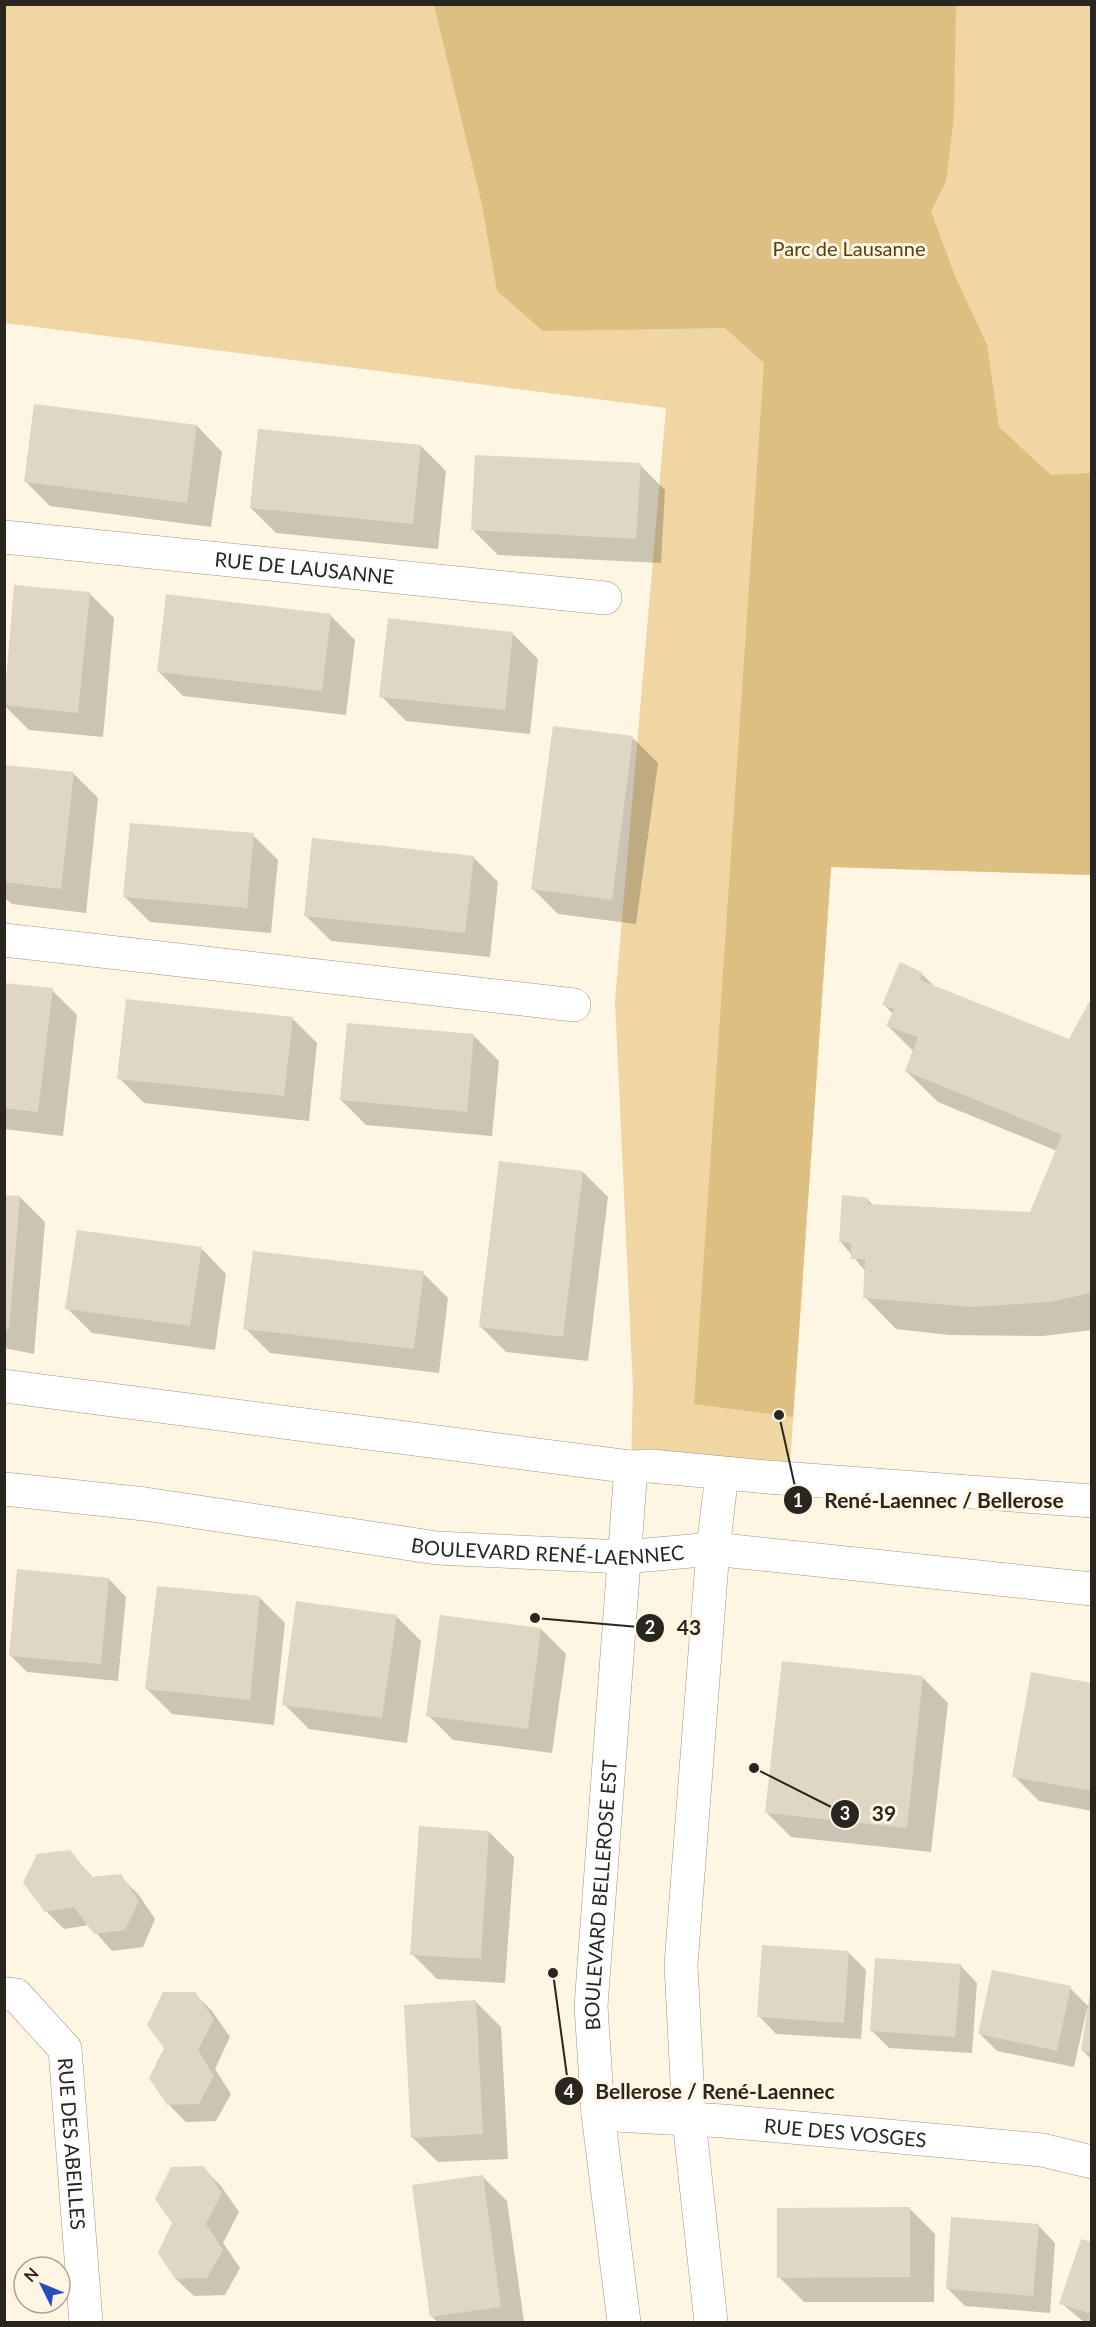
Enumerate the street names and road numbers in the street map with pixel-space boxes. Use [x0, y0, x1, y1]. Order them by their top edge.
street label: RUE DE LAUSANNE [214, 546, 395, 589]
street label: BOULEVARD RENÉ-LAENNEC [410, 1532, 685, 1569]
street label: BOULEVARD BELLEROSE EST [579, 1759, 621, 2031]
street label: RUE DES ABEILLES [54, 2057, 91, 2231]
street label: RUE DES VOSGES [763, 2113, 928, 2151]

